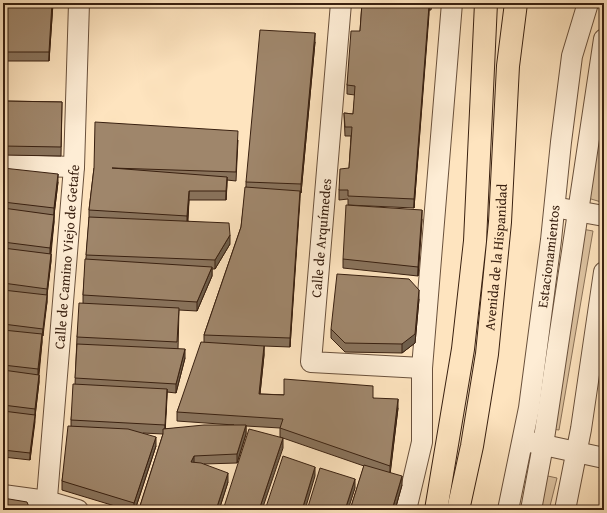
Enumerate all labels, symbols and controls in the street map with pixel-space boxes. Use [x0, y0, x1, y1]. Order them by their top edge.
street label: Calle de Camino Viejo de Getafe [49, 163, 84, 350]
street label: Calle de Arquímedes [306, 178, 336, 298]
street label: Avenida de la Hispanidad [479, 183, 512, 331]
street label: Estacionamientos [532, 204, 565, 309]

